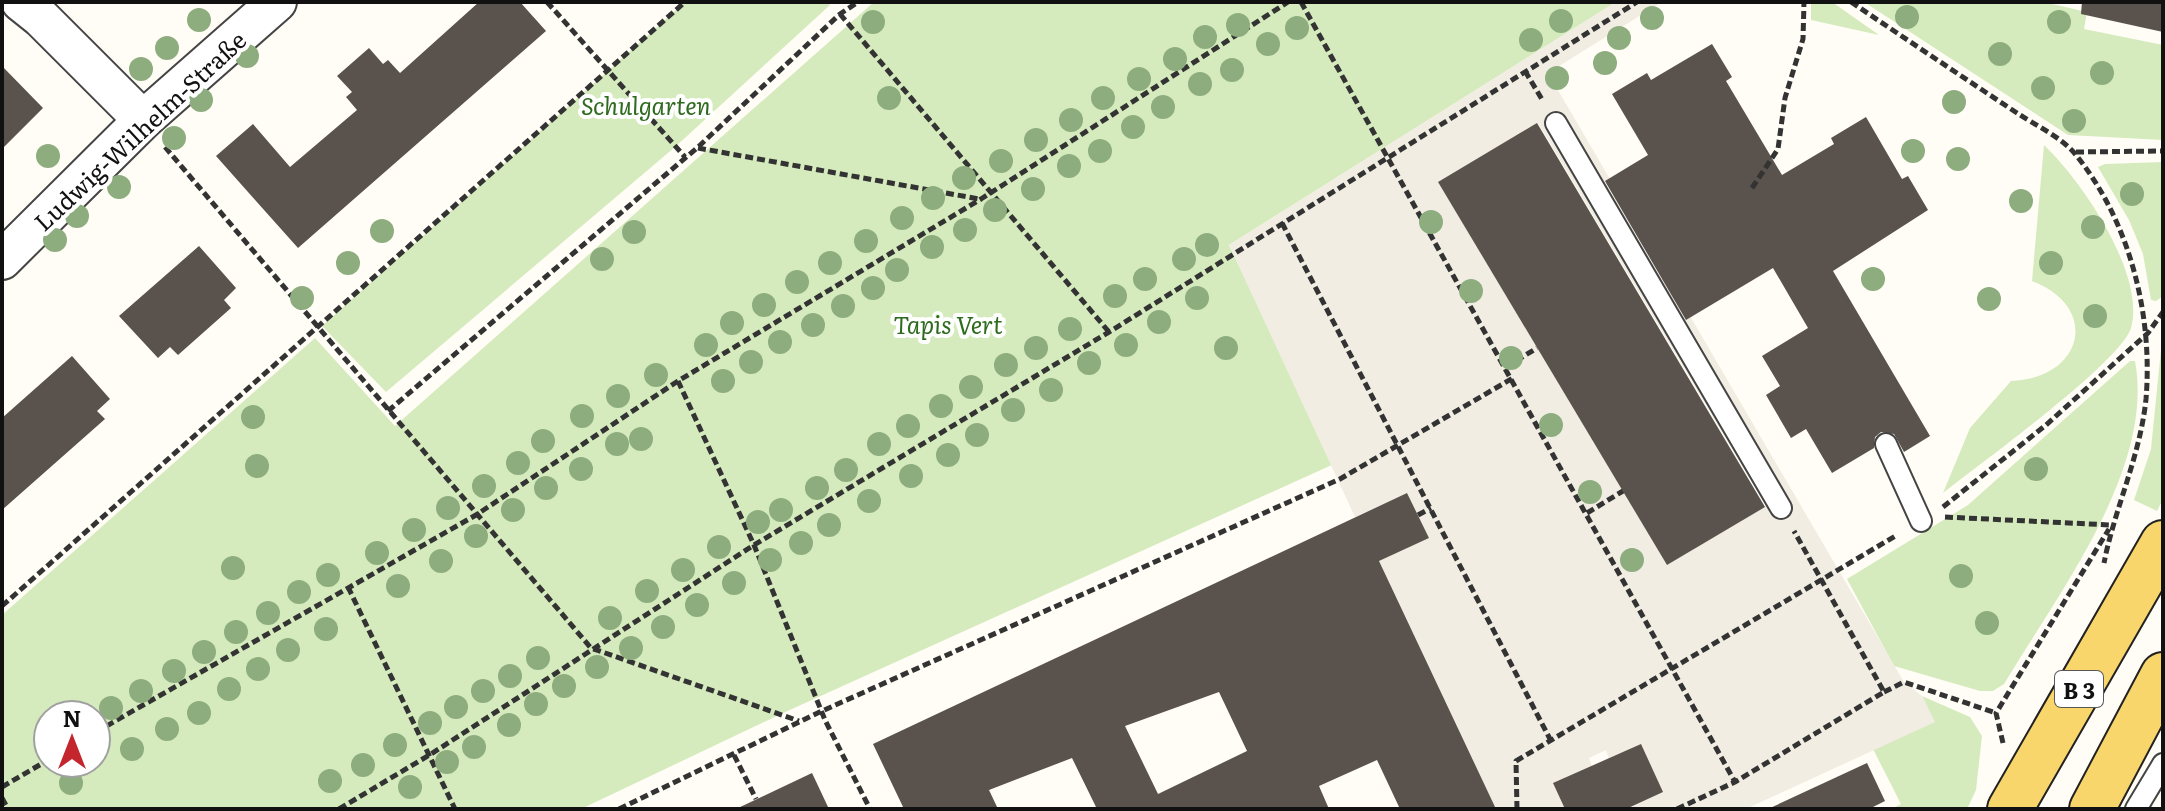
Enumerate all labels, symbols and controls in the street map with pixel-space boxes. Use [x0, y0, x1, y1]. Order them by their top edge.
street label: Ludwig-Wilhelm-Straße [25, 22, 253, 238]
park label: Schulgarten [581, 87, 711, 122]
park label: Tapis Vert [893, 306, 1003, 341]
road number: B 3 [2055, 671, 2103, 707]
north arrow [32, 699, 112, 779]
text: N [63, 701, 81, 734]

